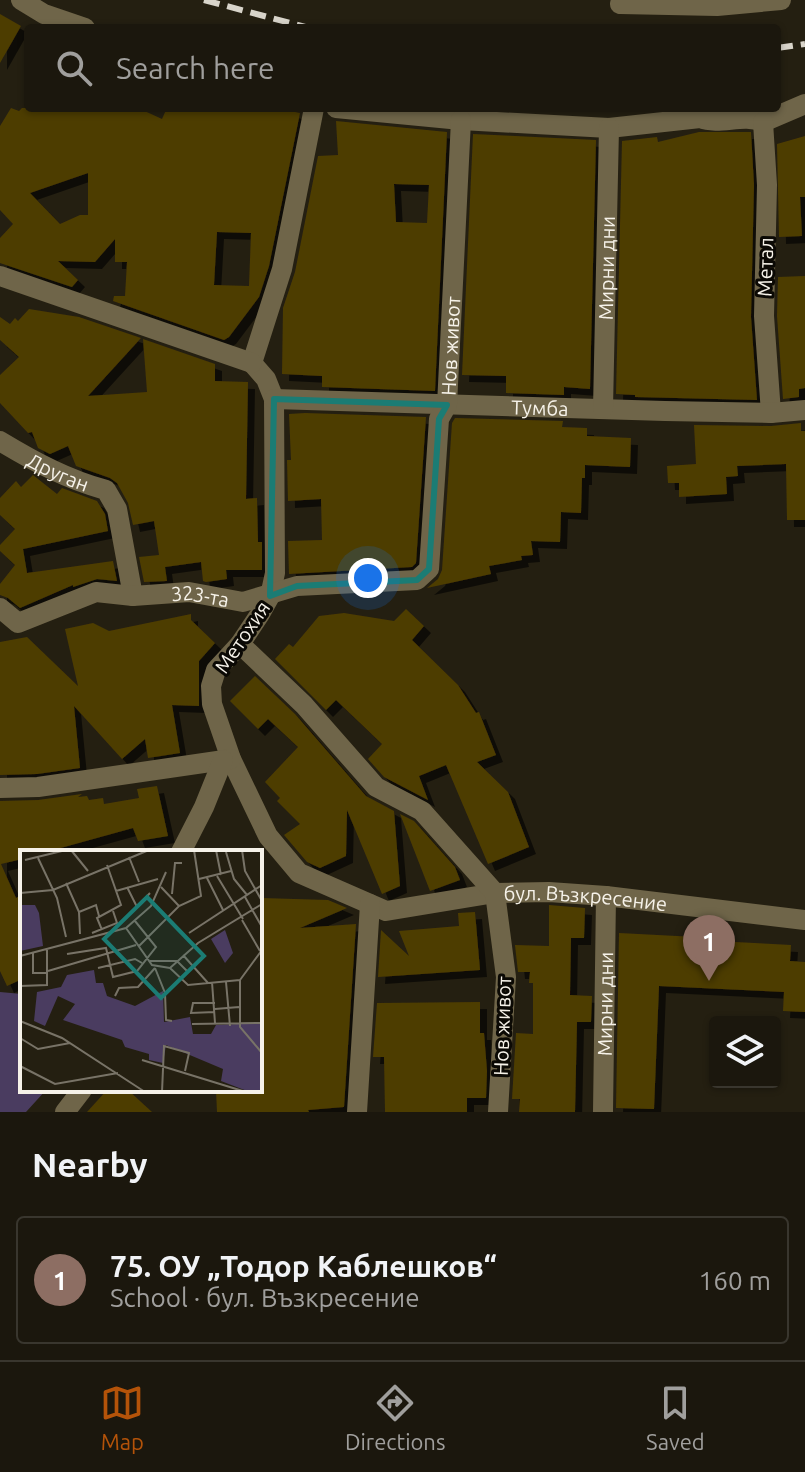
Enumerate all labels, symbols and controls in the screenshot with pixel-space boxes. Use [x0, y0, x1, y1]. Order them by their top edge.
search box [24, 24, 781, 112]
icon: search [52, 46, 96, 90]
text: Search here [116, 51, 275, 85]
street label: Мирни дни [593, 216, 619, 320]
street label: Метал [752, 237, 778, 297]
street label: Нов живот [436, 296, 464, 396]
street label: Тумба [511, 395, 569, 420]
street label: Друган [23, 448, 92, 495]
your location [348, 558, 388, 598]
street label: 323-та [170, 580, 231, 611]
street label: Метохия [210, 597, 274, 677]
inset map [20, 850, 262, 1092]
street label: бул. Възкресение [503, 880, 669, 915]
pin: 1 [683, 915, 735, 981]
street label: Мирни дни [592, 952, 617, 1056]
street label: Нов живот [489, 976, 515, 1076]
map controls [709, 1016, 781, 1088]
button: layers [709, 1016, 781, 1088]
text: Nearby [32, 1145, 147, 1183]
text: 75. ОУ „Тодор Каблешков“ [110, 1249, 497, 1283]
text: 1 [53, 1266, 67, 1295]
text: 160 m [699, 1266, 771, 1295]
text: School · бул. Възкресение [110, 1283, 419, 1312]
tab: Map [100, 1381, 144, 1454]
tab: Directions [345, 1381, 445, 1454]
tab: Saved [646, 1381, 705, 1454]

